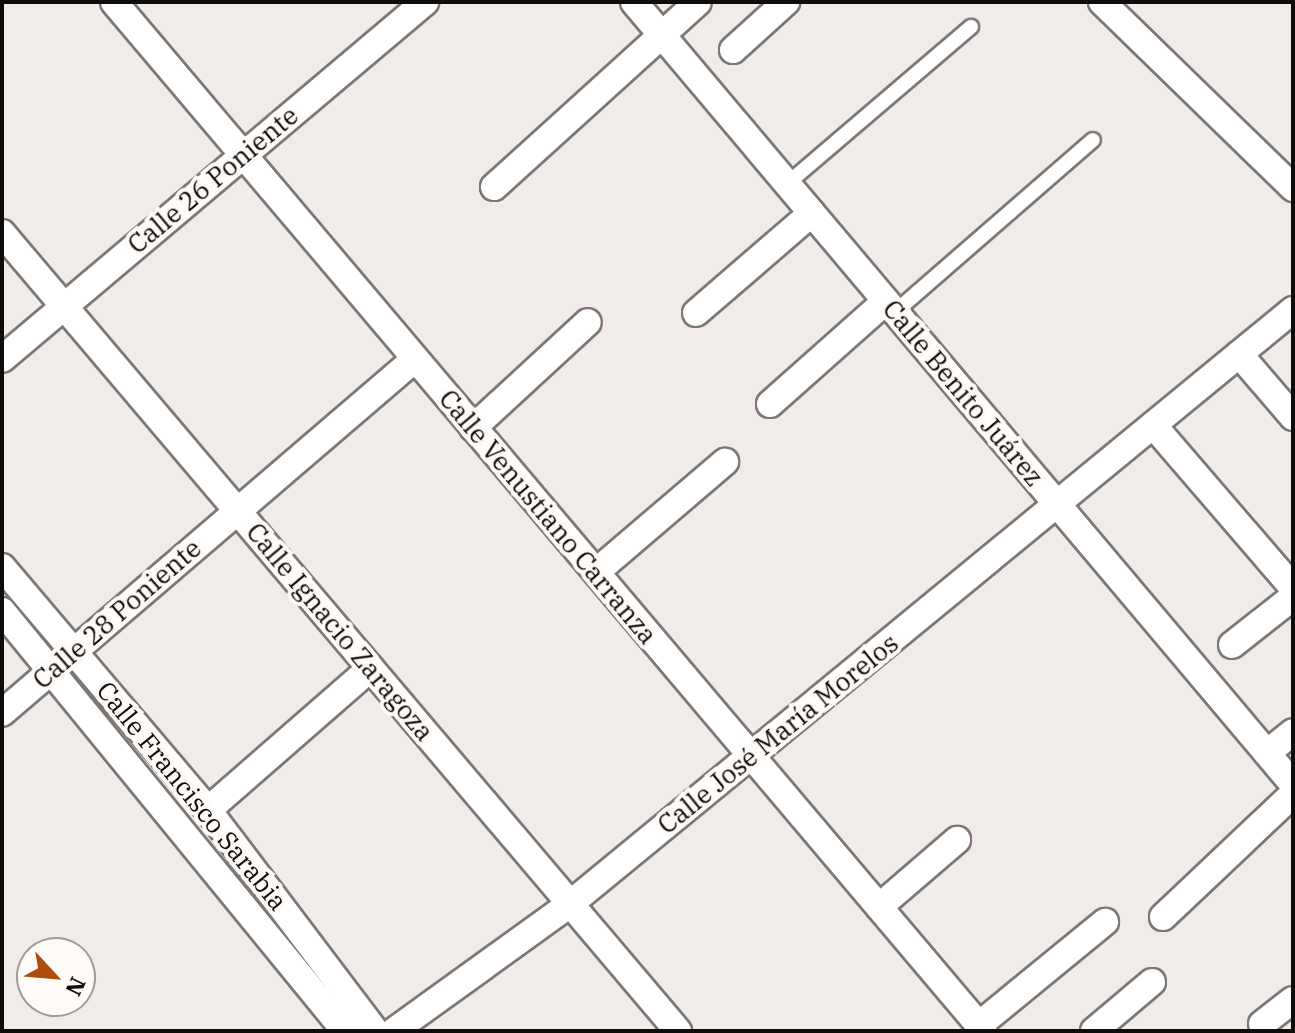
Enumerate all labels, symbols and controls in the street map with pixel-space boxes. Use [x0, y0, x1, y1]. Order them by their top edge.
street label: Calle 26 Poniente [122, 100, 304, 260]
street label: Calle Benito Juárez [876, 294, 1050, 492]
street label: Calle Venustiano Carranza [432, 384, 664, 650]
street label: Calle Ignacio Zaragoza [240, 517, 440, 747]
street label: Calle 28 Poniente [27, 533, 207, 695]
street label: Calle José María Morelos [652, 627, 904, 841]
street label: Calle Francisco Sarabia [90, 675, 294, 917]
north arrow [16, 937, 96, 1017]
text: N [59, 973, 93, 1001]

